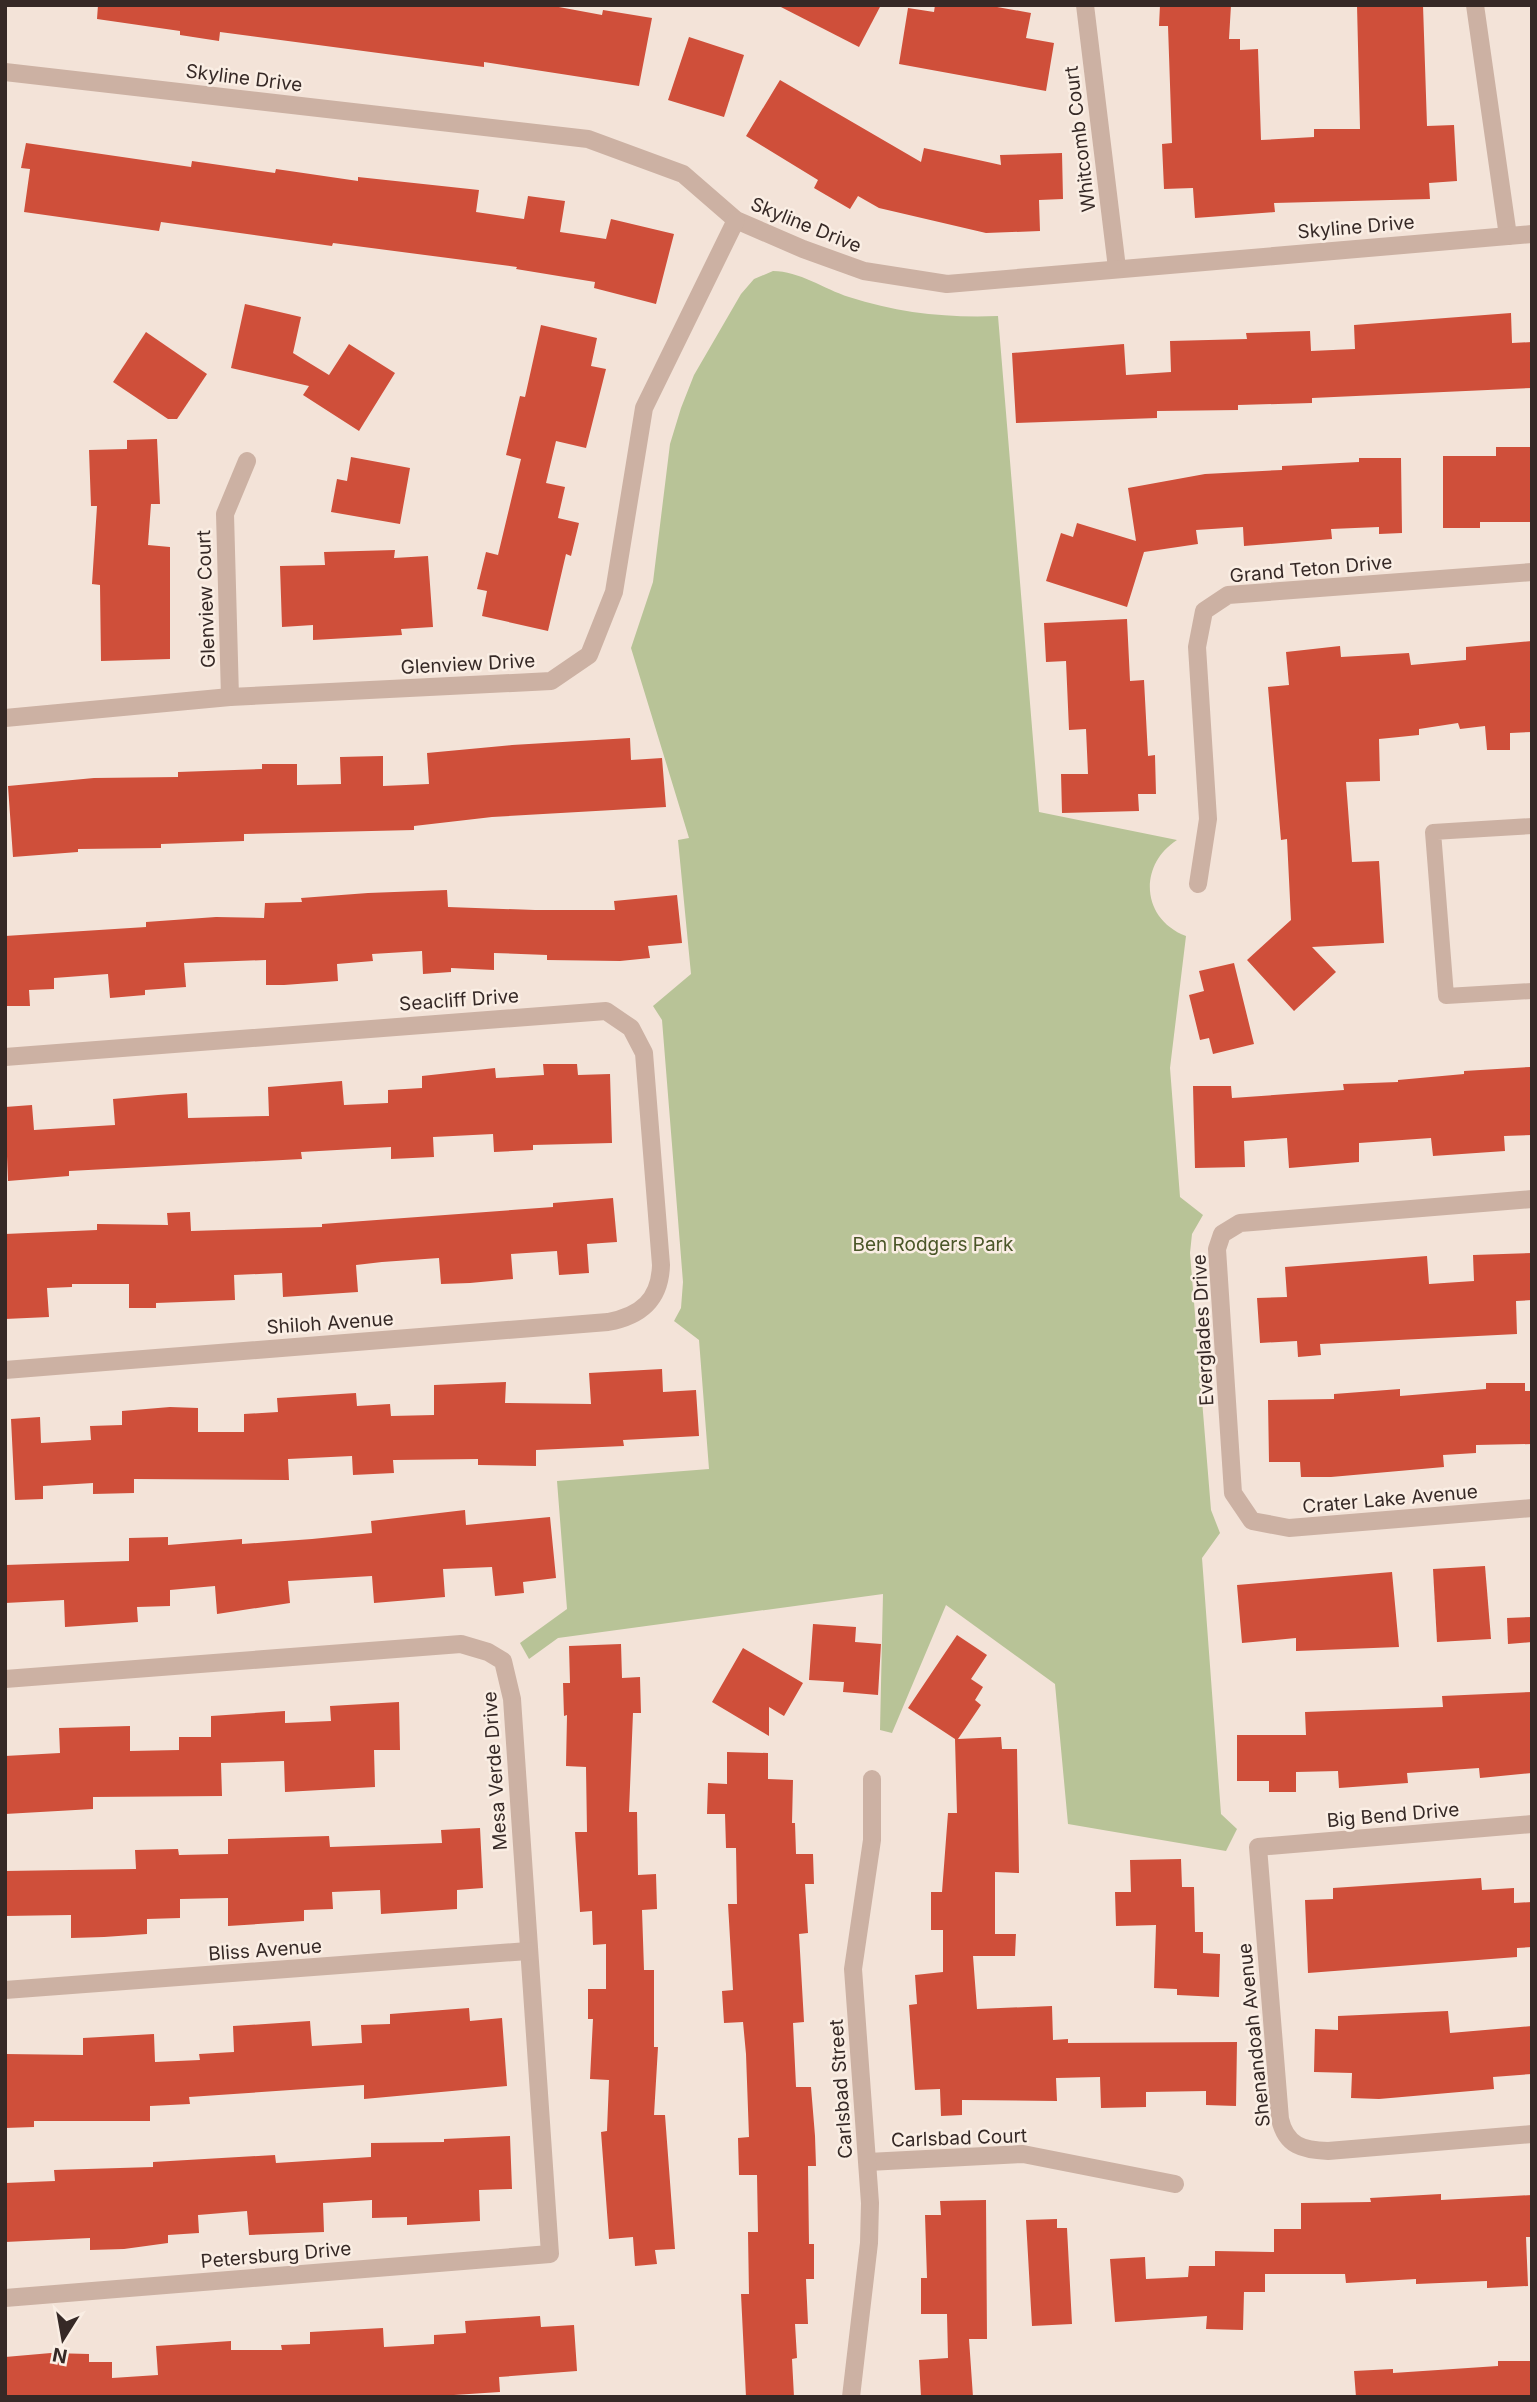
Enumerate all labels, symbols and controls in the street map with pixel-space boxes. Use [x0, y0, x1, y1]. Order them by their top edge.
street label: Skyline Drive [184, 59, 304, 97]
street label: Whitcomb Court [1060, 65, 1100, 213]
street label: Skyline Drive [747, 192, 865, 258]
street label: Skyline Drive [1297, 210, 1415, 244]
street label: Glenview Court [192, 530, 220, 668]
street label: Grand Teton Drive [1229, 550, 1393, 588]
street label: Glenview Drive [400, 649, 536, 679]
street label: Seacliff Drive [398, 984, 520, 1016]
park label: Ben Rodgers Park [853, 1233, 1014, 1256]
street label: Everglades Drive [1188, 1254, 1218, 1406]
street label: Shiloh Avenue [266, 1307, 394, 1339]
street label: Crater Lake Avenue [1301, 1480, 1479, 1518]
street label: Mesa Verde Drive [478, 1691, 512, 1851]
street label: Big Bend Drive [1326, 1798, 1460, 1832]
street label: Bliss Avenue [207, 1935, 323, 1965]
street label: Shenandoah Avenue [1233, 1942, 1275, 2128]
street label: Carlsbad Street [825, 2019, 857, 2159]
street label: Carlsbad Court [891, 2124, 1027, 2152]
street label: Petersburg Drive [200, 2237, 352, 2273]
north arrow [28, 2304, 98, 2374]
text: N [51, 2343, 69, 2368]

